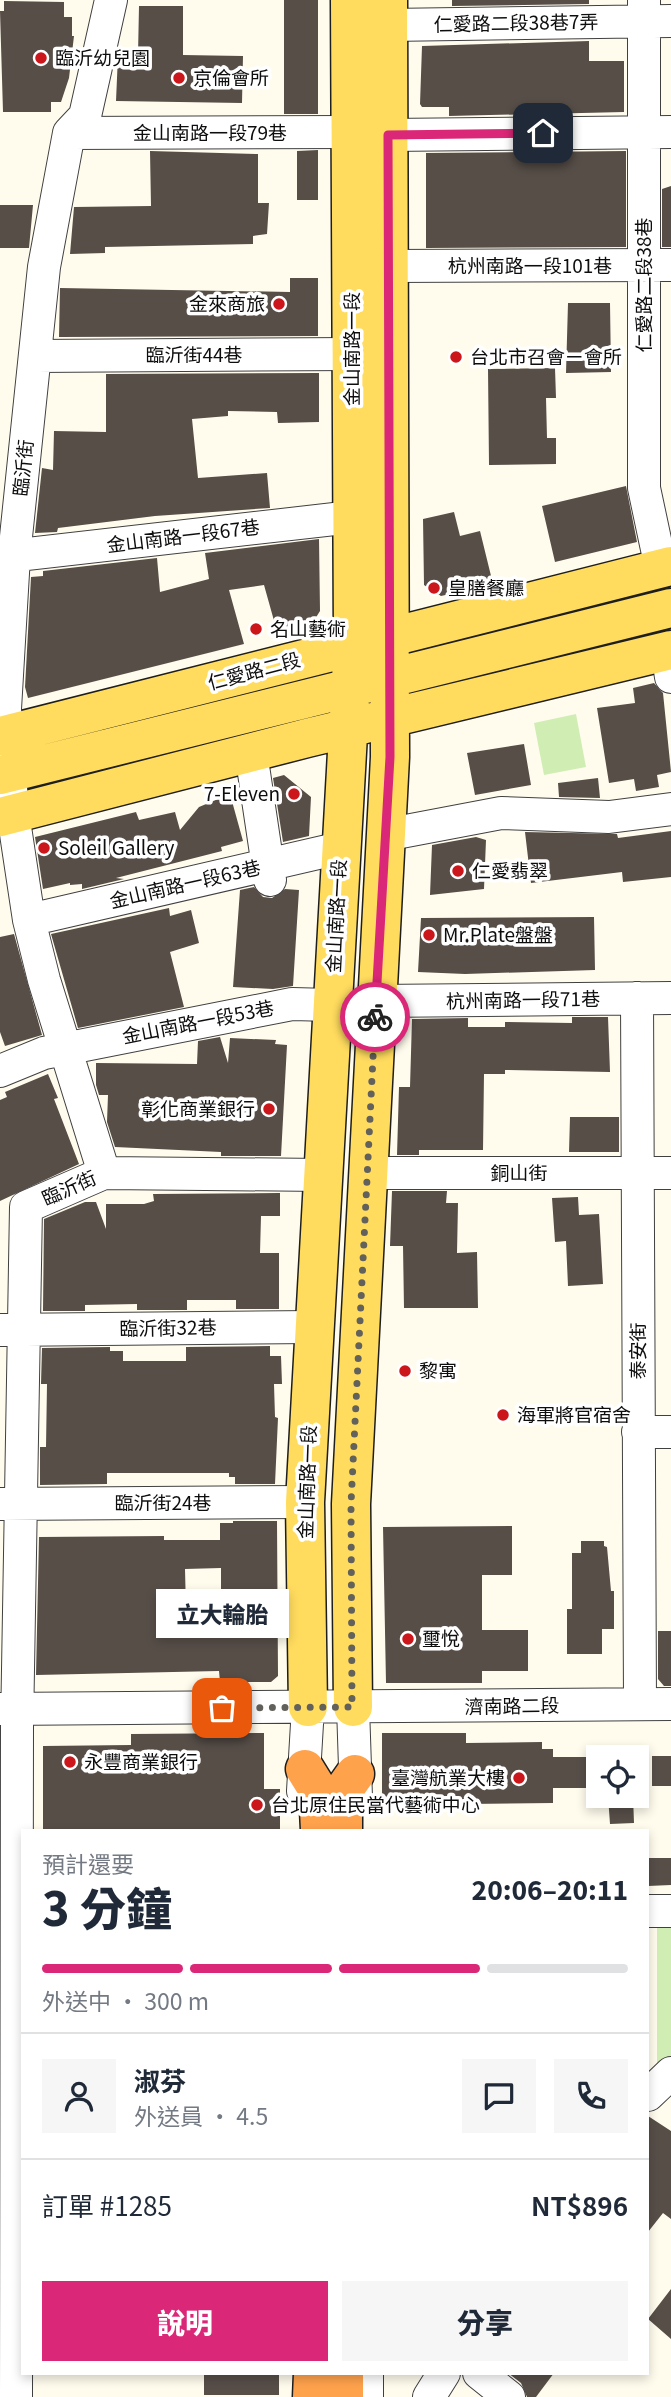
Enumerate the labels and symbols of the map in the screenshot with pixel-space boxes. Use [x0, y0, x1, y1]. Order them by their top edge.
street label: 仁愛路二段38巷7弄 [433, 7, 599, 36]
place label: 臨沂幼兒園 [55, 43, 150, 70]
marker: 臨沂幼兒園 [33, 50, 49, 66]
place label: 京倫會所 [193, 63, 269, 90]
marker: 京倫會所 [171, 70, 187, 86]
pin [513, 103, 573, 163]
street label: 金山南路一段79巷 [133, 118, 287, 145]
street label: 仁愛路二段38巷 [629, 217, 656, 353]
street label: 杭州南路一段101巷 [448, 251, 612, 278]
place label: 金來商旅 [189, 289, 265, 316]
street label: 金山南路一段 [337, 292, 364, 406]
marker: 金來商旅 [271, 296, 287, 312]
street label: 臨沂街44巷 [145, 340, 243, 367]
place label: 台北市召會ㄧ會所 [470, 342, 622, 369]
marker: 台北市召會ㄧ會所 [448, 349, 464, 365]
street label: 臨沂街 [5, 438, 38, 498]
street label: 金山南路一段67巷 [105, 512, 261, 557]
place label: 皇膳餐廳 [448, 573, 524, 600]
marker: 皇膳餐廳 [426, 580, 442, 596]
place label: 名山藝術 [270, 614, 346, 641]
marker: 名山藝術 [248, 621, 264, 637]
street label: 仁愛路二段 [204, 644, 303, 695]
place label: 7-Eleven [204, 779, 280, 806]
marker: 7-Eleven [286, 786, 302, 802]
place label: Soleil Gallery [58, 833, 175, 860]
marker: Soleil Gallery [36, 840, 52, 856]
street label: 金山南路一段63巷 [107, 852, 263, 913]
place label: 仁愛翡翠 [472, 856, 548, 883]
street label: 金山南路一段 [318, 858, 351, 974]
marker: 仁愛翡翠 [450, 863, 466, 879]
place label: Mr.Plate盤盤 [443, 920, 553, 947]
marker: Mr.Plate盤盤 [421, 927, 437, 943]
courier [340, 982, 410, 1052]
street label: 杭州南路一段71巷 [446, 984, 600, 1013]
street label: 金山南路一段53巷 [120, 993, 276, 1048]
place label: 彰化商業銀行 [141, 1094, 255, 1121]
marker: 彰化商業銀行 [261, 1101, 277, 1117]
street label: 銅山街 [490, 1158, 548, 1185]
street label: 臨沂街 [37, 1163, 100, 1211]
street label: 臨沂街32巷 [119, 1312, 217, 1341]
street label: 泰安街 [623, 1322, 650, 1380]
place label: 黎寓 [419, 1356, 457, 1383]
marker: 黎寓 [397, 1363, 413, 1379]
place label: 海軍將官宿舍 [517, 1400, 631, 1427]
marker: 海軍將官宿舍 [495, 1407, 511, 1423]
street label: 金山南路一段 [290, 1425, 321, 1539]
street label: 臨沂街24巷 [114, 1488, 212, 1515]
callout: 立大輪胎 [156, 1589, 288, 1638]
place label: 璽悅 [422, 1624, 460, 1651]
marker: 璽悅 [400, 1631, 416, 1647]
pin [192, 1678, 252, 1738]
street label: 濟南路二段 [464, 1690, 560, 1719]
place label: 永豐商業銀行 [84, 1747, 198, 1774]
marker: 永豐商業銀行 [62, 1754, 78, 1770]
place label: 臺灣航業大樓 [391, 1763, 505, 1790]
marker: 臺灣航業大樓 [511, 1770, 527, 1786]
place label: 台北原住民當代藝術中心 [271, 1790, 480, 1817]
marker: 台北原住民當代藝術中心 [249, 1797, 265, 1813]

